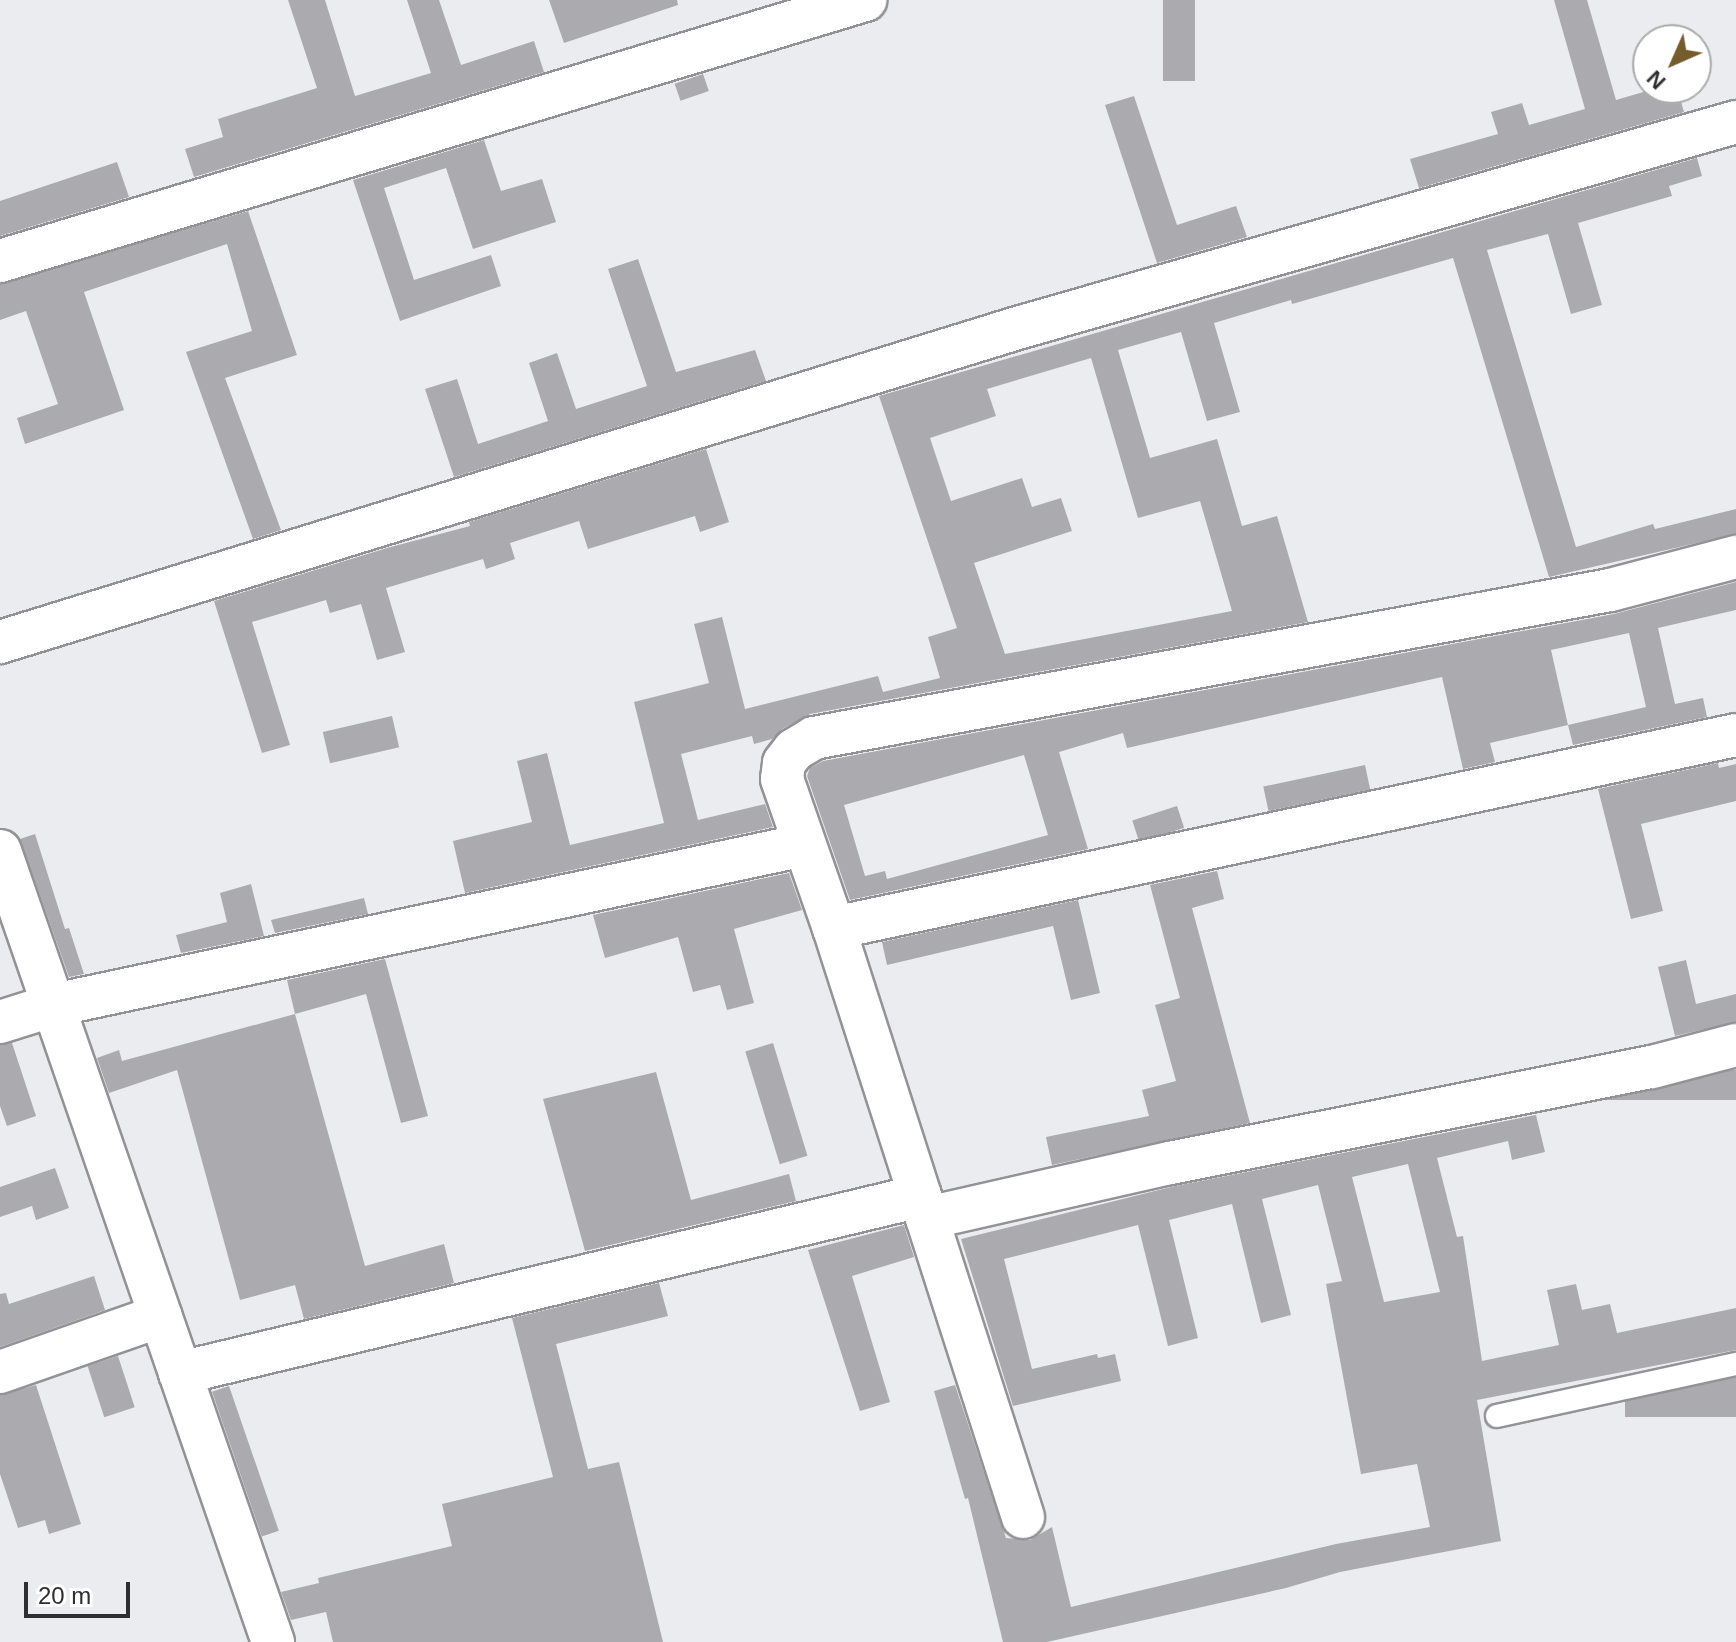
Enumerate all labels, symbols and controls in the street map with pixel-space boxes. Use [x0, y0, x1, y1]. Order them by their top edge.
north arrow [1632, 24, 1712, 104]
text: N [1642, 65, 1671, 94]
scale bar [28, 1566, 134, 1616]
text: 20 m [38, 1582, 91, 1609]

